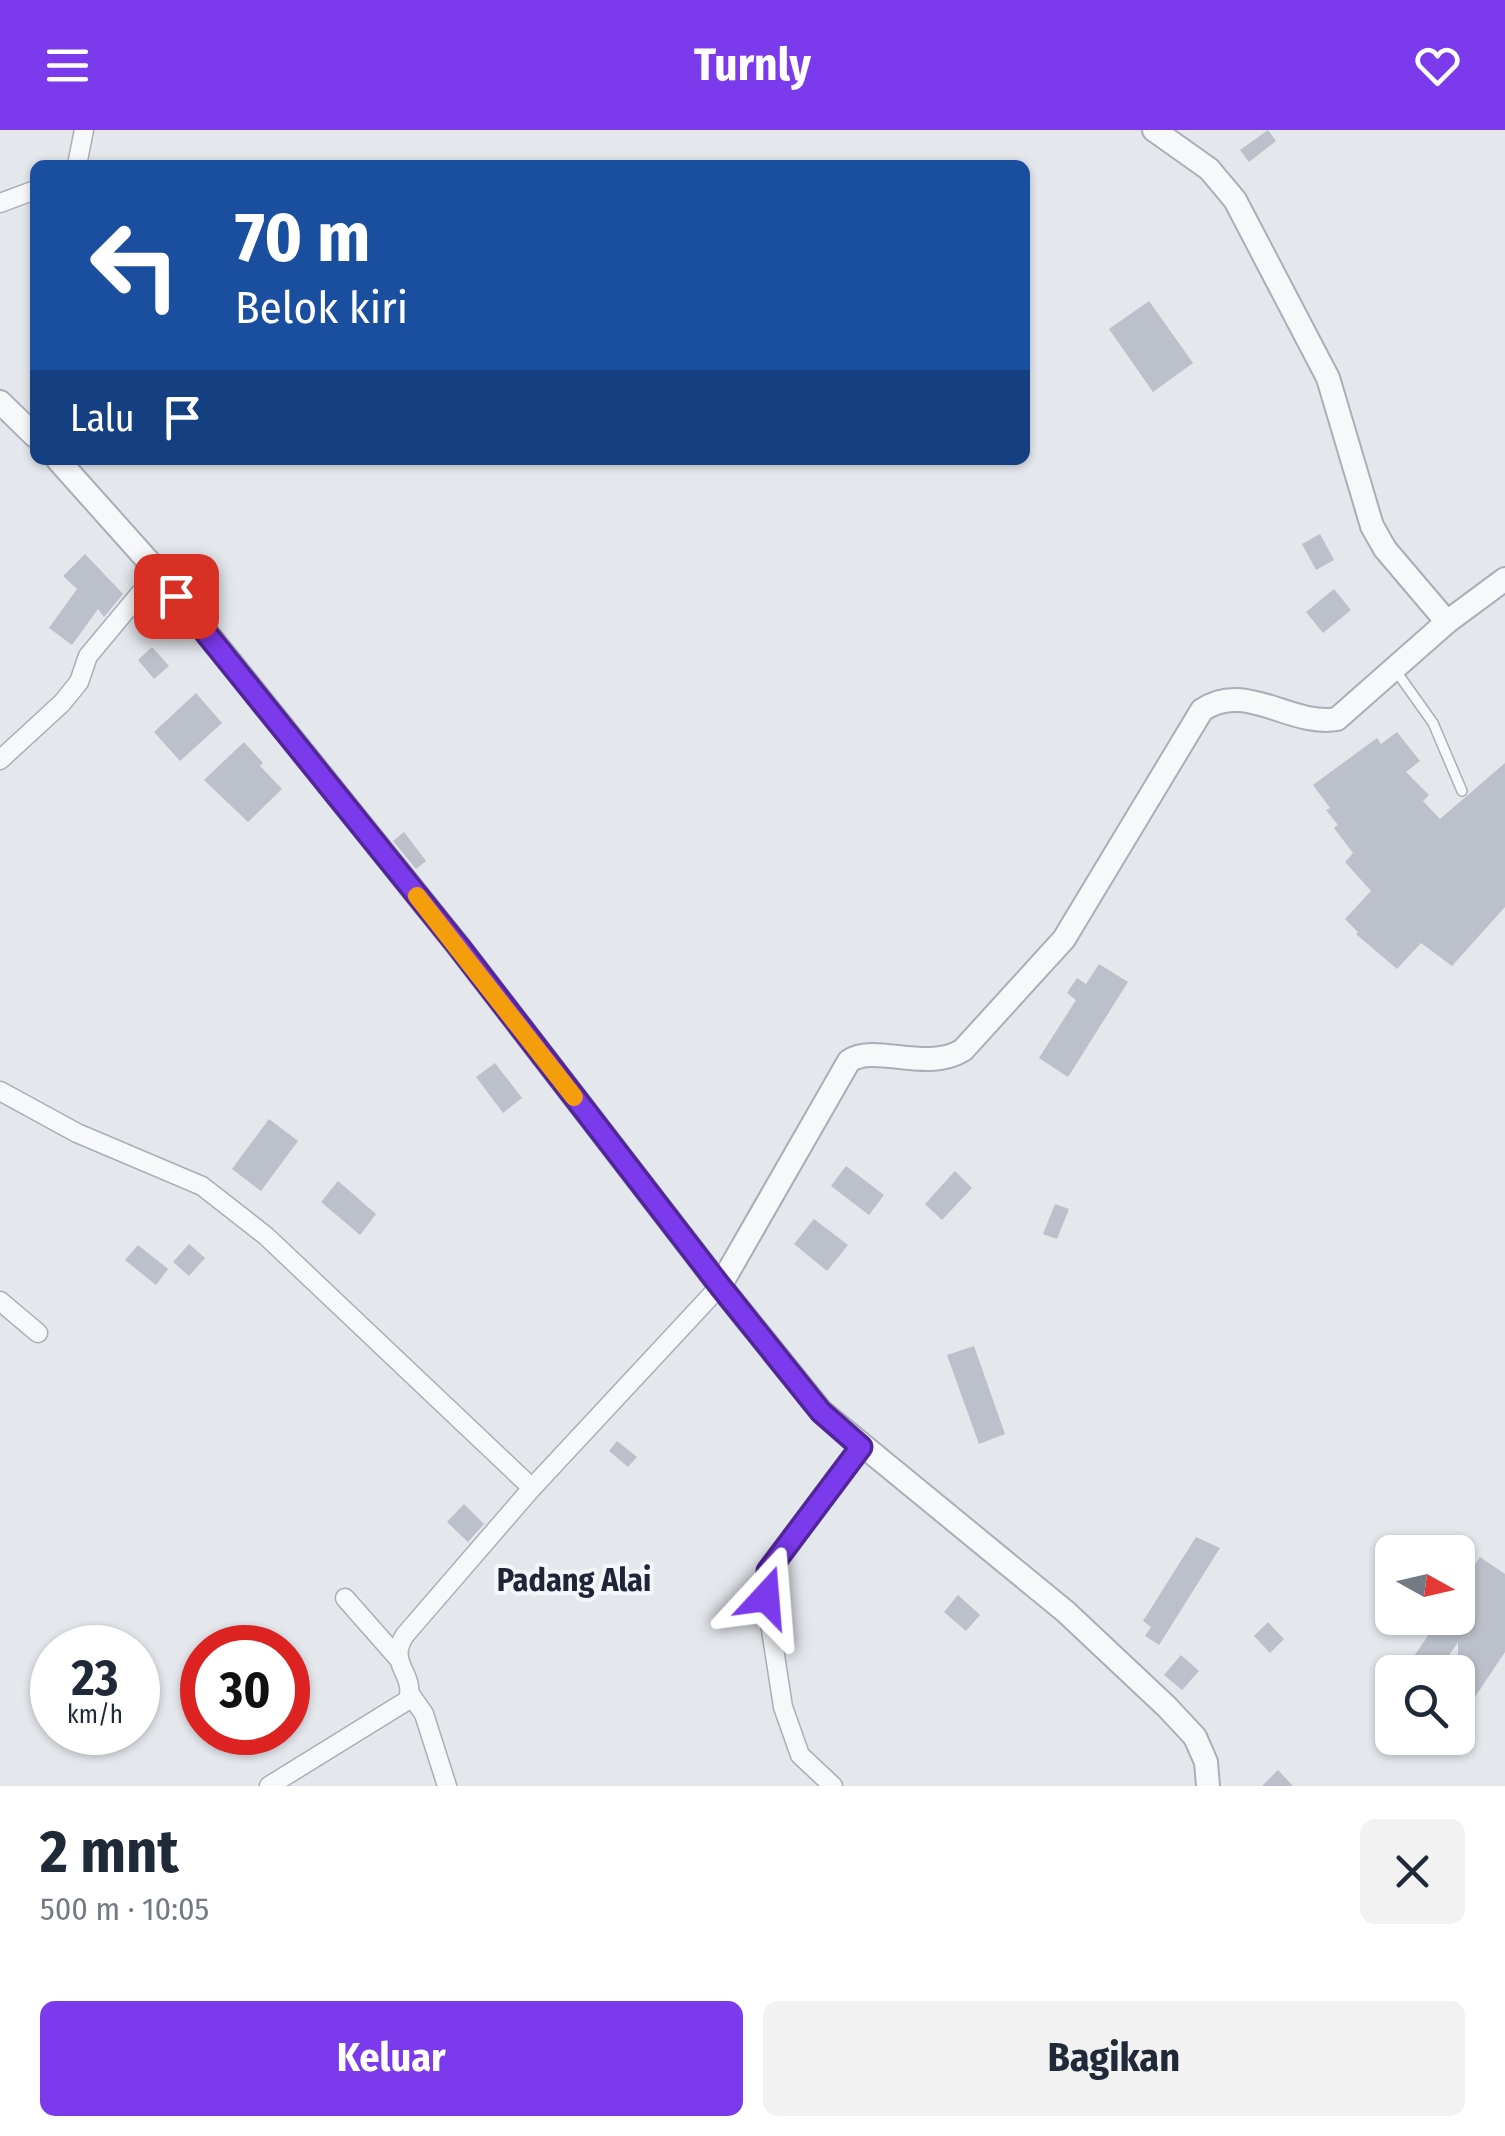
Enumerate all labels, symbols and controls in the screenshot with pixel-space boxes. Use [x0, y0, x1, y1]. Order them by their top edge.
icon: menu [40, 38, 95, 93]
text: Turnly [694, 38, 811, 92]
icon: heart [1410, 38, 1465, 93]
text: 70 m [235, 196, 370, 280]
icon: left [70, 200, 200, 330]
text: Belok kiri [235, 281, 408, 335]
icon: arrive [155, 390, 210, 445]
text: Lalu [70, 395, 135, 441]
pin [134, 554, 219, 639]
icon: arrive [149, 569, 204, 624]
north arrow [1375, 1535, 1475, 1635]
map controls [1375, 1535, 1475, 1755]
position arrow [714, 1545, 818, 1649]
district label: Padang Alai [497, 1561, 651, 1599]
speed limit sign: 30 [180, 1625, 310, 1755]
text: 23 [72, 1648, 118, 1708]
button: search [1375, 1655, 1475, 1755]
text: km/h [67, 1700, 123, 1730]
text: 2 mnt [40, 1816, 179, 1888]
button: close [1360, 1819, 1465, 1924]
text: 500 m · 10:05 [40, 1890, 209, 1928]
button: Keluar [40, 2001, 743, 2116]
button: Bagikan [763, 2001, 1465, 2116]

